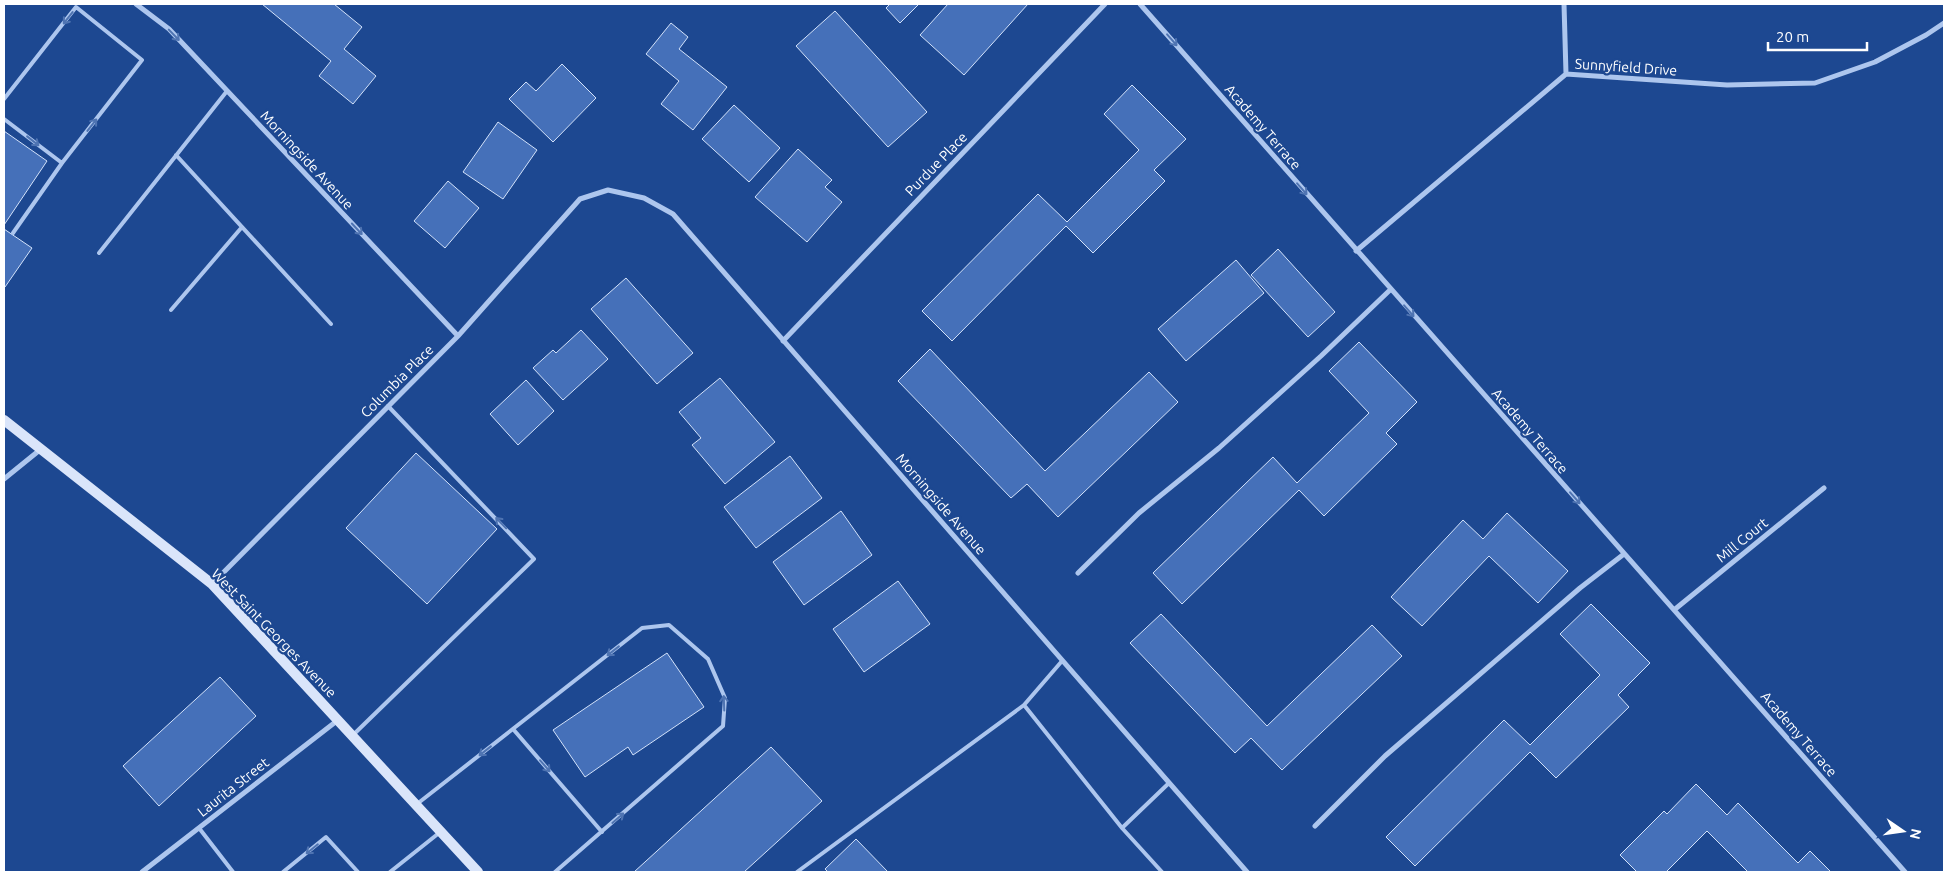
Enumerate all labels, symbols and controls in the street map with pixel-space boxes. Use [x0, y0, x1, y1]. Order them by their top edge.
one-way arrow [62, 11, 73, 24]
scale bar [1768, 20, 1867, 52]
one-way arrow [168, 28, 180, 41]
text: 20 m [1776, 28, 1809, 45]
one-way arrow [1166, 34, 1178, 47]
street label: Sunnyfield Drive [1574, 55, 1678, 79]
street label: Academy Terrace [1222, 81, 1304, 173]
street label: Morningside Avenue [257, 107, 357, 213]
one-way arrow [86, 119, 97, 132]
street label: Purdue Place [902, 129, 970, 199]
one-way arrow [26, 136, 40, 146]
one-way arrow [1296, 182, 1307, 195]
one-way arrow [351, 223, 363, 236]
one-way arrow [1403, 304, 1414, 317]
street label: Columbia Place [357, 341, 437, 421]
street label: Academy Terrace [1489, 385, 1571, 477]
street label: Morningside Avenue [893, 450, 989, 558]
one-way arrow [1569, 492, 1581, 505]
street label: Mill Court [1713, 514, 1771, 566]
one-way arrow [495, 517, 507, 530]
street label: West Saint Georges Avenue [208, 565, 340, 701]
one-way arrow [607, 645, 620, 656]
street label: Academy Terrace [1758, 688, 1840, 780]
one-way arrow [719, 695, 728, 711]
one-way arrow [478, 746, 492, 756]
street label: Laurita Street [194, 754, 272, 820]
one-way arrow [539, 760, 551, 773]
north arrow [1878, 806, 1928, 856]
one-way arrow [612, 812, 625, 823]
text: N [1907, 827, 1925, 841]
one-way arrow [306, 843, 319, 854]

